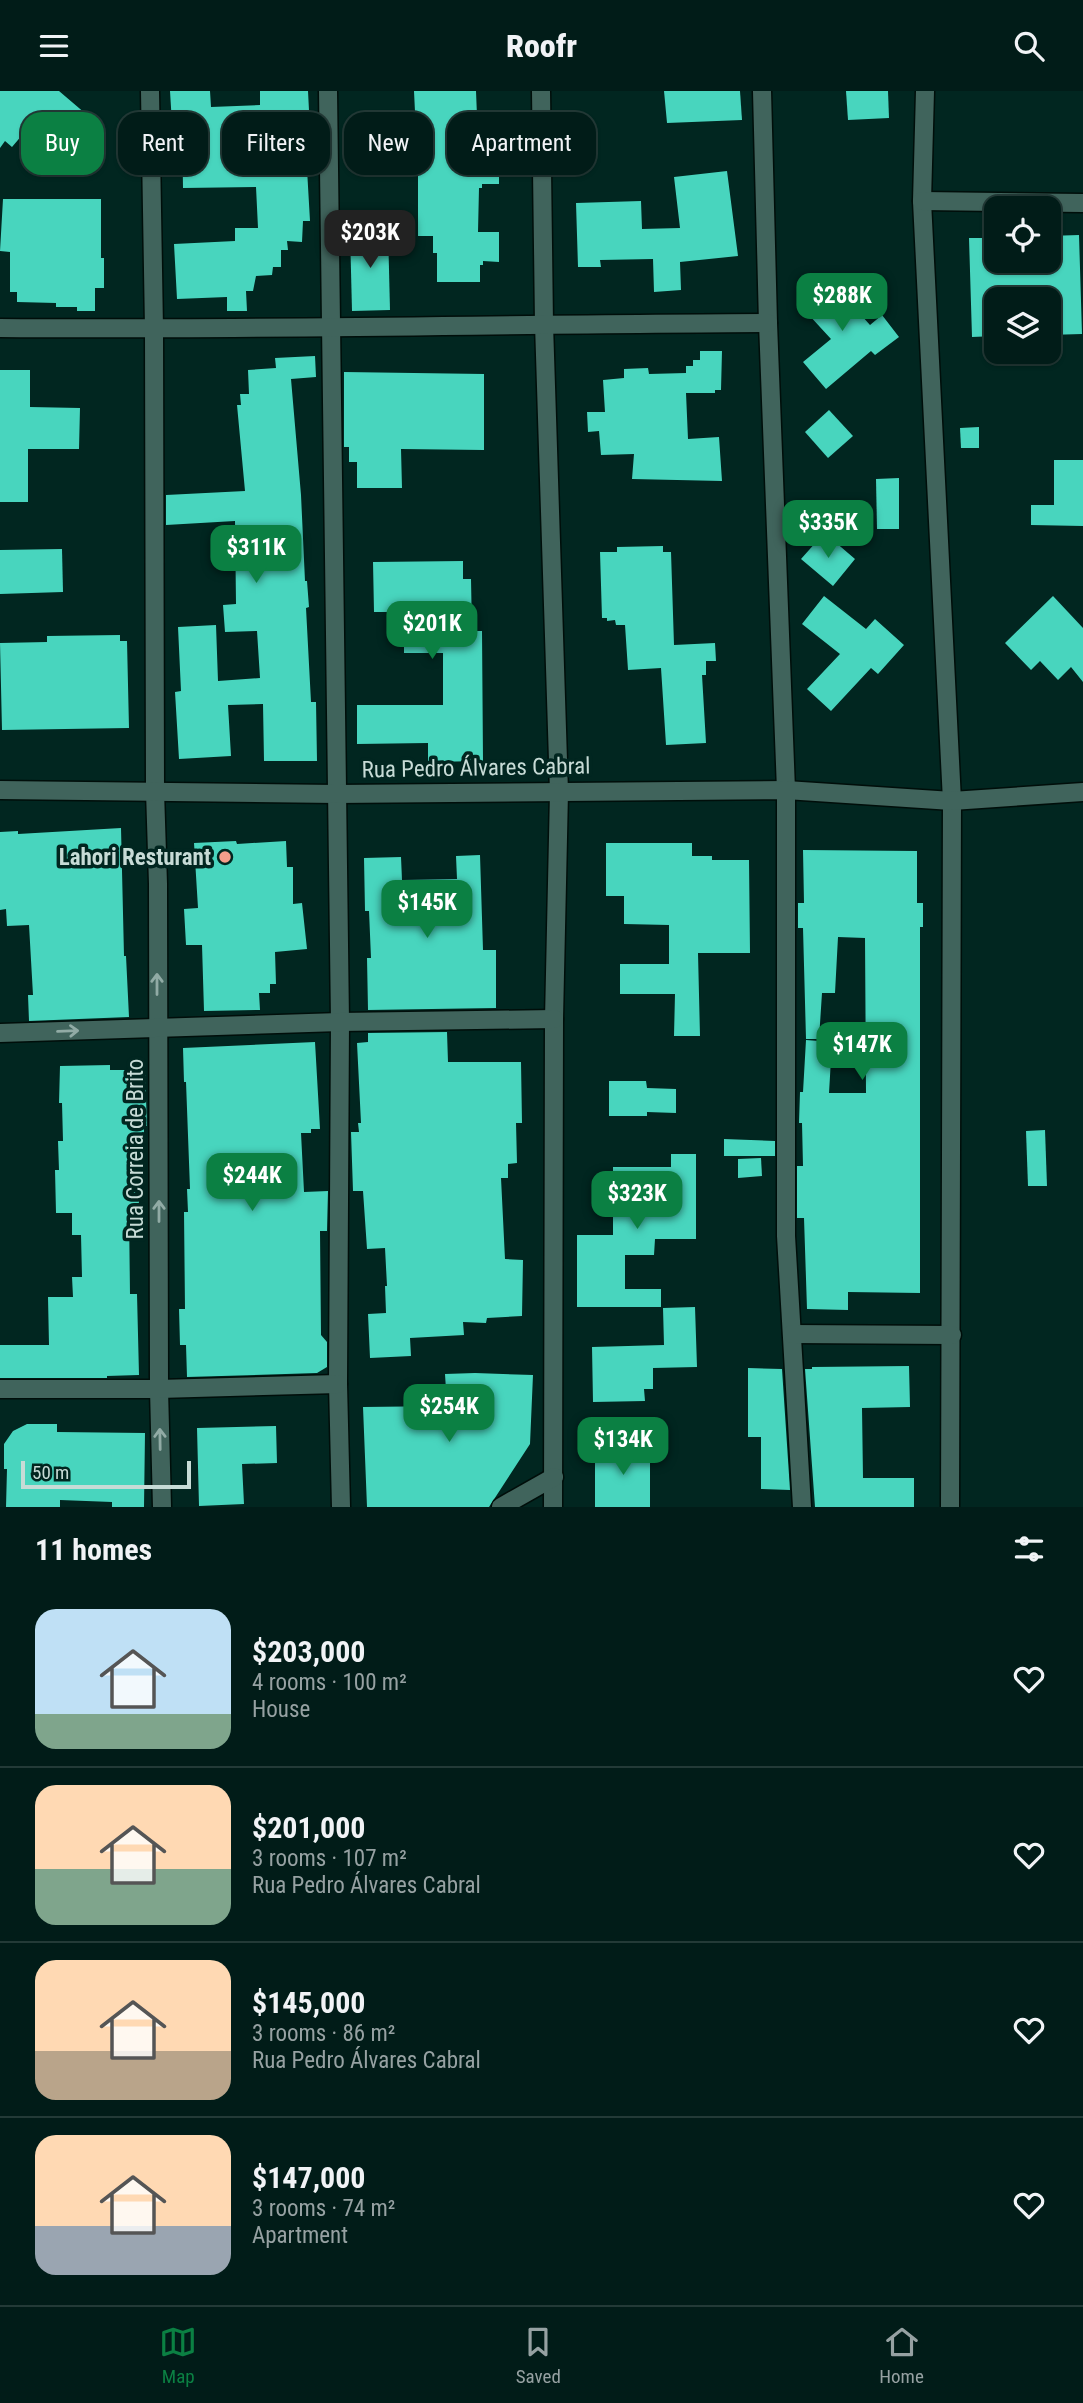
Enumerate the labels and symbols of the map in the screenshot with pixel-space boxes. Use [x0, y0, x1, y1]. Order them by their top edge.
pin: $203K [321, 211, 419, 270]
pin: $288K [793, 273, 891, 333]
pin: $335K [779, 501, 877, 560]
pin: $311K [207, 525, 305, 585]
pin: $201K [383, 601, 481, 661]
street label: Rua Pedro Álvares Cabral [361, 752, 591, 783]
place label: Lahori Resturant [59, 844, 211, 871]
marker: Lahori Resturant [217, 849, 233, 865]
pin: $145K [378, 881, 476, 940]
one-way arrow [150, 973, 164, 996]
pin: $147K [813, 1023, 911, 1082]
one-way arrow [56, 1024, 79, 1037]
street label: Rua Correia de Brito [122, 1059, 149, 1239]
pin: $244K [203, 1153, 301, 1213]
pin: $323K [588, 1171, 686, 1231]
one-way arrow [152, 1200, 166, 1223]
pin: $254K [400, 1385, 498, 1444]
pin: $134K [574, 1417, 672, 1477]
one-way arrow [153, 1428, 167, 1451]
scale bar [21, 1458, 191, 1490]

